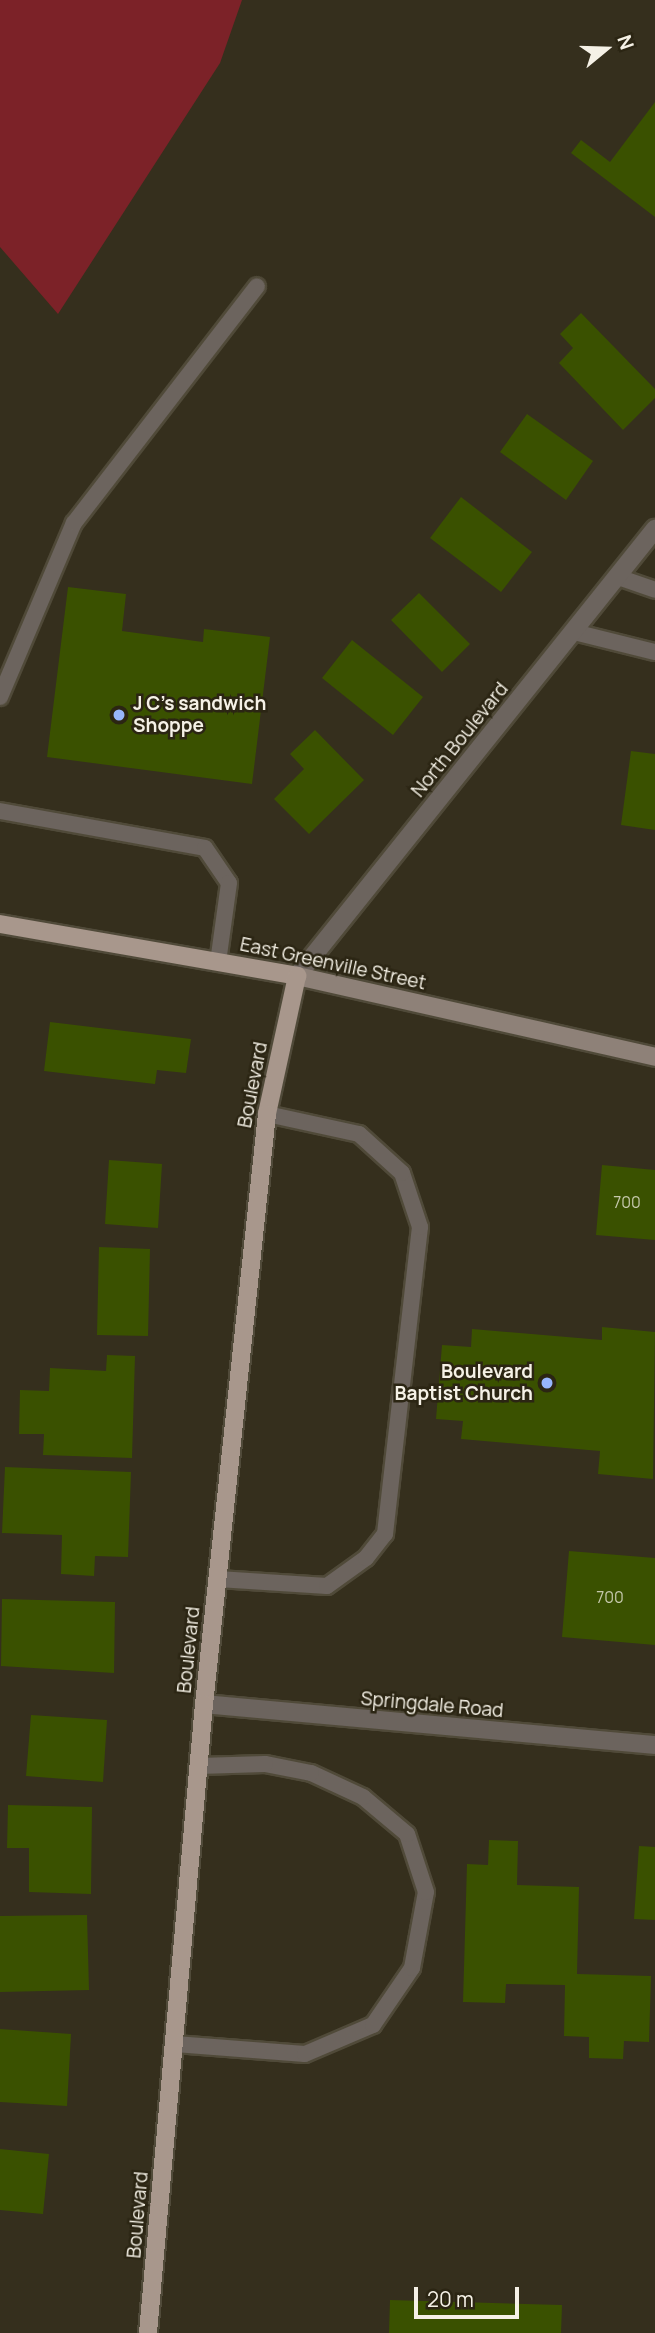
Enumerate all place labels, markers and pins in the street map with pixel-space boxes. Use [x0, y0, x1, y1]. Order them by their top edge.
place label: J C's sandwich Shoppe [133, 693, 266, 737]
marker: J C's sandwich Shoppe [111, 707, 127, 723]
place label: Boulevard Baptist Church [394, 1361, 533, 1405]
marker: Boulevard Baptist Church [539, 1375, 555, 1391]

